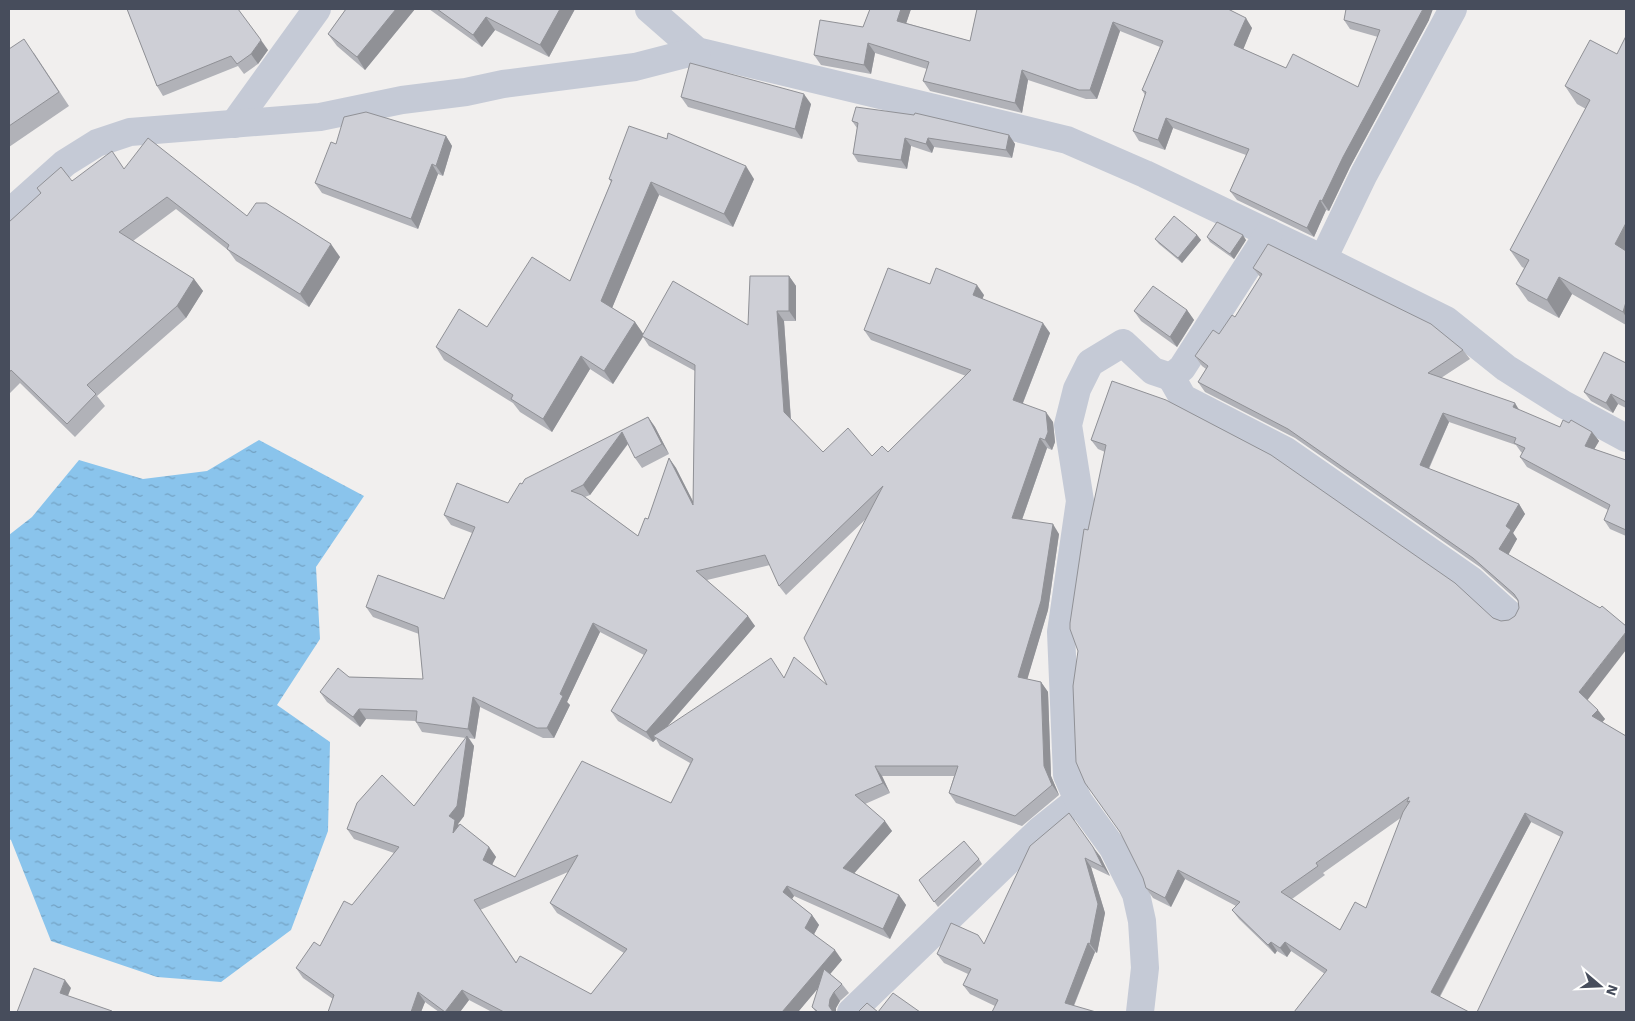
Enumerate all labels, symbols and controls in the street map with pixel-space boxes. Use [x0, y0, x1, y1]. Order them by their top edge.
north arrow [1575, 961, 1625, 1011]
text: N [1603, 983, 1622, 998]

